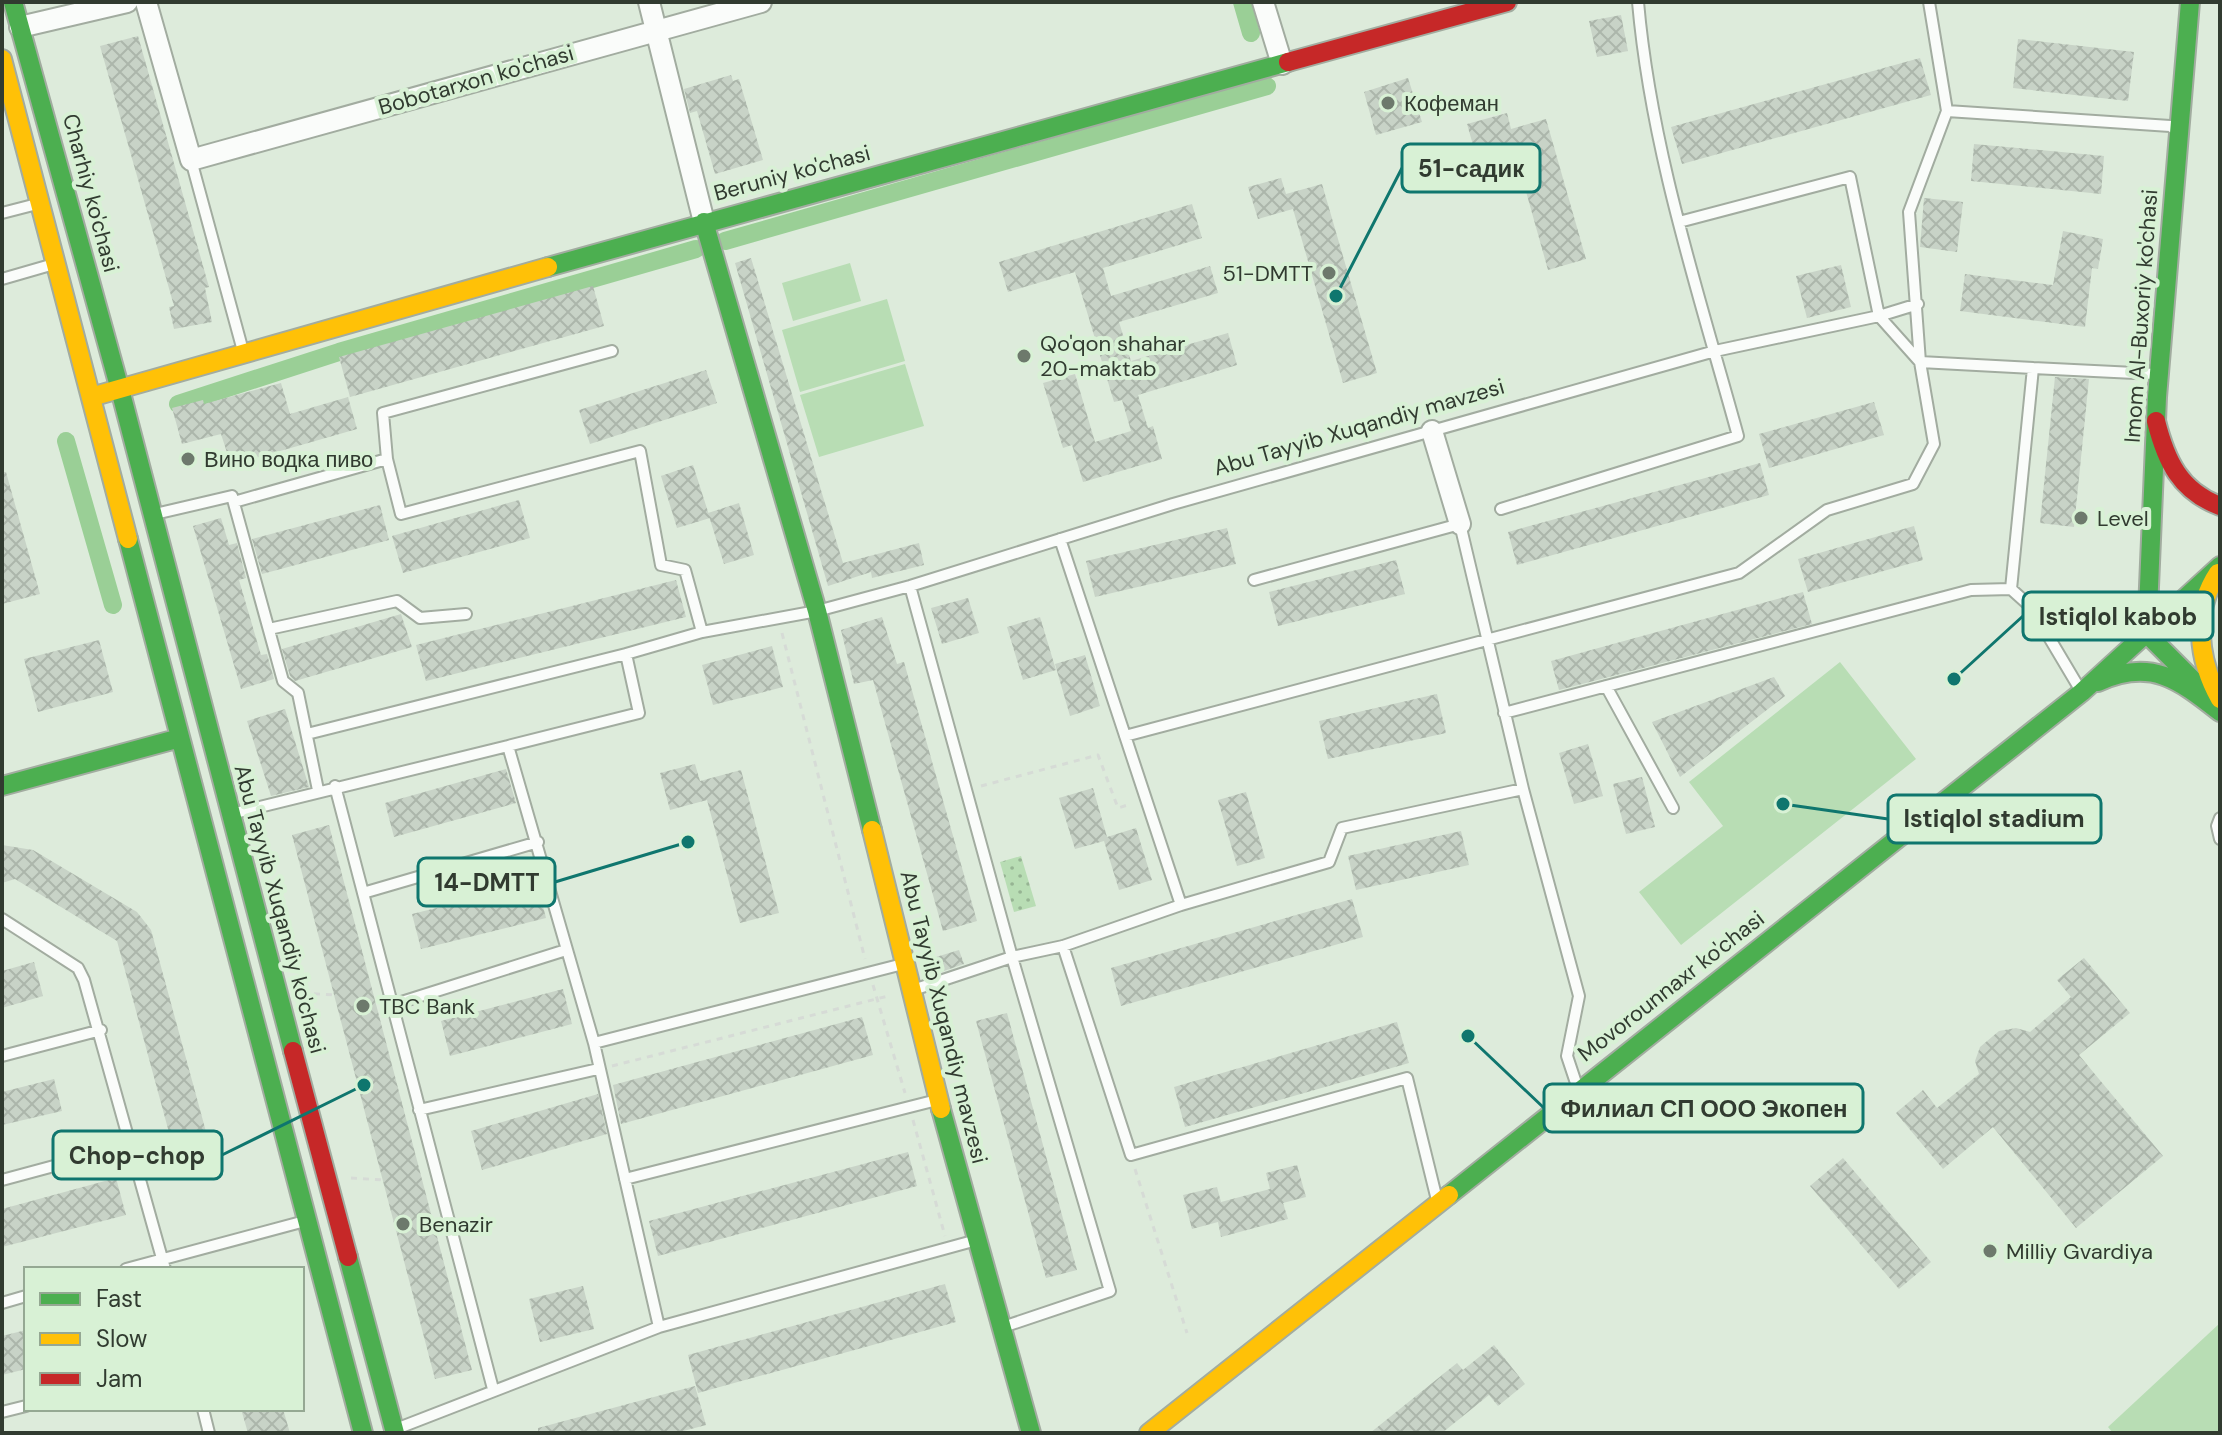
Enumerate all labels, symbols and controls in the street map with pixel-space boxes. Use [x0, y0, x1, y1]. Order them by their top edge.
street label: Bobotarxon ko'chasi [375, 38, 577, 122]
place label: Кофеман [1404, 89, 1499, 118]
marker: Кофеман [1379, 94, 1397, 112]
street label: Charhiy ko'chasi [56, 111, 126, 275]
street label: Beruniy ko'chasi [710, 138, 874, 208]
callout: 51-садик [1402, 144, 1540, 192]
text: 51-садик [1418, 153, 1525, 184]
street label: Imom Al-Buxoriy ko'chasi [2118, 188, 2164, 444]
place label: 51-DMTT [1222, 259, 1313, 288]
marker: 51-DMTT [1320, 264, 1338, 282]
place label: Qo'qon shahar 20-maktab [1040, 329, 1185, 383]
marker: Qo'qon shahar 20-maktab [1015, 347, 1033, 365]
street label: Abu Tayyib Xuqandiy mavzesi [1210, 372, 1508, 482]
place label: Вино водка пиво [204, 445, 373, 474]
marker: Вино водка пиво [179, 450, 197, 468]
place label: Level [2097, 504, 2149, 533]
marker: Level [2072, 509, 2090, 527]
callout: Istiqlol kabob [2023, 592, 2213, 640]
text: Istiqlol kabob [2039, 601, 2197, 632]
street label: Abu Tayyib Xuqandiy ko'chasi [227, 761, 333, 1057]
callout: Istiqlol stadium [1888, 795, 2101, 843]
text: Istiqlol stadium [1903, 803, 2085, 834]
callout: 14-DMTT [418, 858, 555, 906]
text: 14-DMTT [434, 867, 540, 898]
street label: Abu Tayyib Xuqandiy mavzesi [894, 867, 994, 1167]
street label: Movorounnaxr ko'chasi [1572, 904, 1770, 1068]
place label: TBC Bank [379, 992, 475, 1021]
marker: TBC Bank [354, 997, 372, 1015]
callout: Филиал СП ООО Экопен [1544, 1084, 1863, 1132]
text: Филиал СП ООО Экопен [1560, 1093, 1848, 1124]
callout: Chop-chop [53, 1131, 222, 1179]
text: Chop-chop [69, 1140, 205, 1171]
place label: Benazir [419, 1210, 493, 1239]
marker: Benazir [394, 1215, 412, 1233]
place label: Milliy Gvardiya [2006, 1237, 2153, 1266]
marker: Milliy Gvardiya [1981, 1242, 1999, 1260]
legend [24, 1267, 304, 1411]
text: Fast [96, 1283, 142, 1314]
text: Slow [96, 1323, 147, 1354]
text: Jam [96, 1363, 142, 1394]

